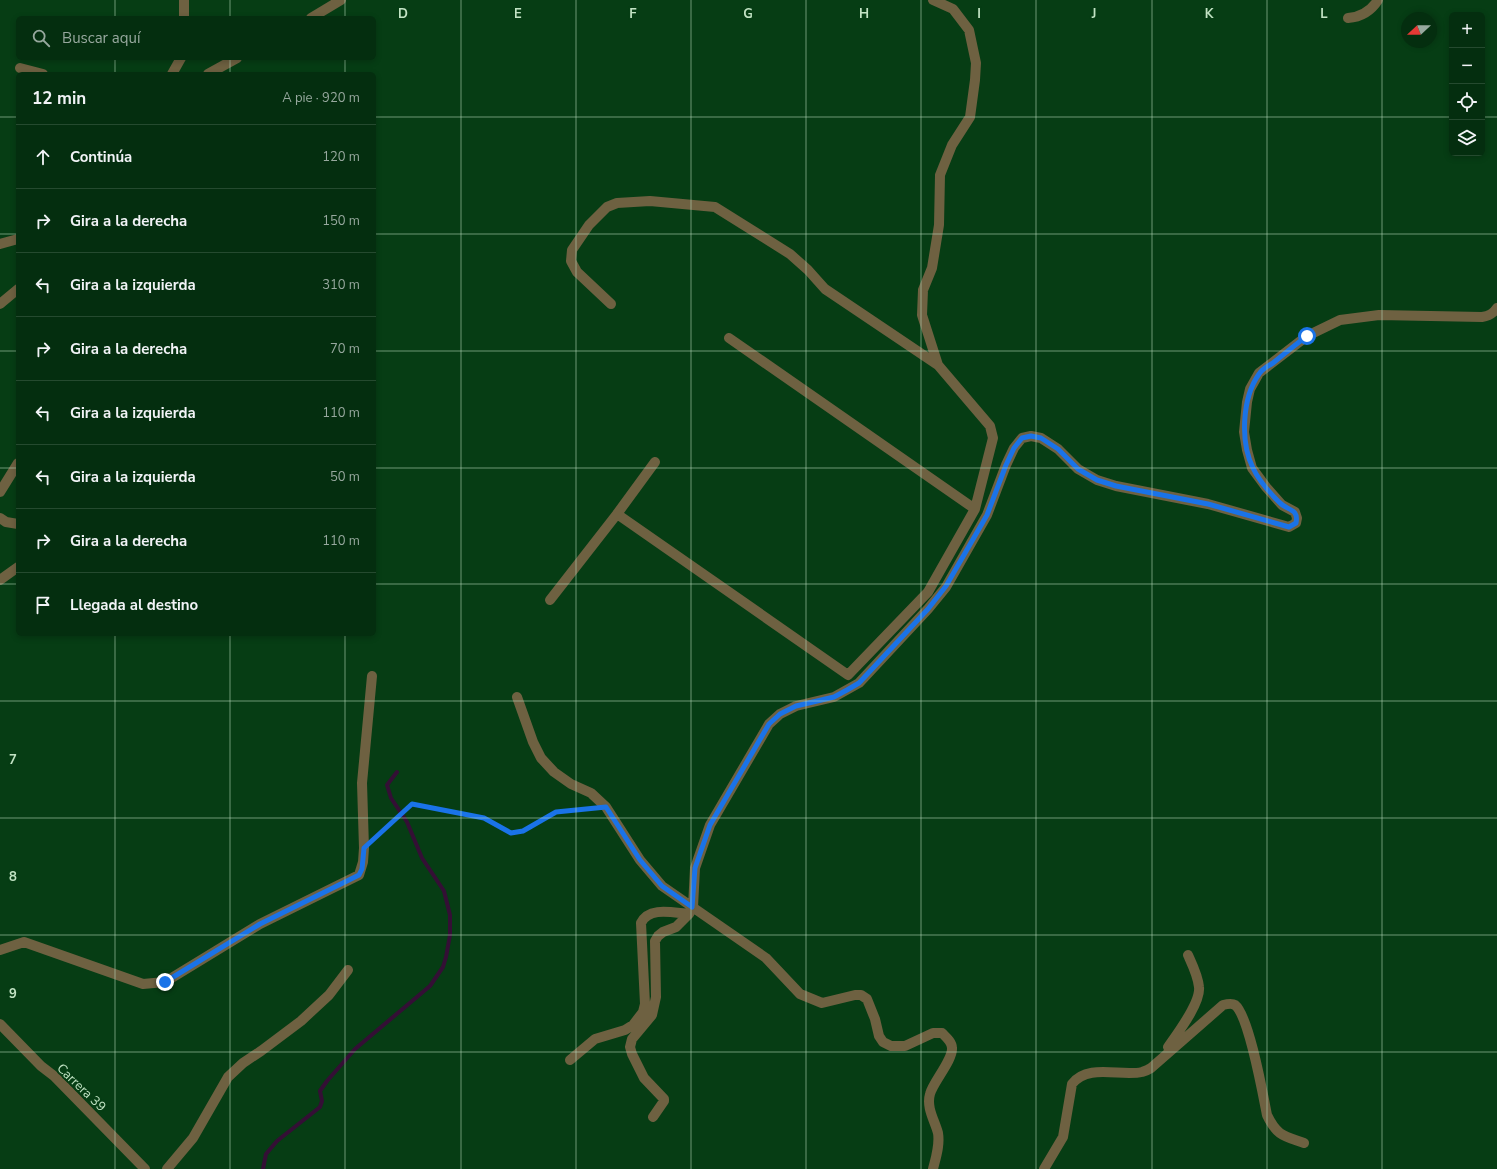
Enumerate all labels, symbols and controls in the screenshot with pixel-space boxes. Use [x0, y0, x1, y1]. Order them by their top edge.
text: D [398, 5, 408, 23]
text: E [514, 5, 522, 23]
text: F [629, 5, 637, 23]
text: G [743, 5, 753, 23]
text: H [859, 5, 869, 23]
text: I [977, 5, 981, 23]
text: J [1091, 5, 1096, 23]
text: K [1205, 5, 1214, 23]
text: L [1320, 5, 1328, 23]
north arrow [1401, 12, 1437, 48]
map controls [1449, 12, 1485, 156]
button: + [1449, 12, 1485, 48]
search box [16, 16, 376, 60]
icon: search [30, 27, 52, 49]
text: Buscar aquí [62, 28, 140, 48]
button: − [1449, 48, 1485, 84]
button: locate [1449, 84, 1485, 120]
text: 12 min [32, 87, 86, 110]
text: A pie · 920 m [282, 89, 360, 107]
button: layers [1449, 120, 1485, 156]
icon: ahead [32, 146, 54, 168]
text: Continúa [70, 147, 132, 167]
text: 120 m [322, 148, 360, 166]
icon: right [32, 210, 54, 232]
text: Gira a la derecha [70, 211, 187, 231]
text: 150 m [322, 212, 360, 230]
icon: left [32, 274, 54, 296]
text: Gira a la izquierda [70, 275, 196, 295]
text: 310 m [322, 276, 360, 294]
route start [1298, 327, 1316, 345]
icon: right [32, 338, 54, 360]
text: Gira a la derecha [70, 339, 187, 359]
text: 70 m [330, 340, 360, 358]
icon: left [32, 402, 54, 424]
text: Gira a la izquierda [70, 403, 196, 423]
text: 110 m [322, 404, 360, 422]
icon: left [32, 466, 54, 488]
text: Gira a la izquierda [70, 467, 196, 487]
text: 50 m [330, 468, 360, 486]
icon: right [32, 530, 54, 552]
text: Gira a la derecha [70, 531, 187, 551]
text: 110 m [322, 532, 360, 550]
icon: arrive [32, 594, 54, 616]
text: Llegada al destino [70, 595, 198, 615]
text: 7 [9, 751, 17, 769]
text: 8 [9, 868, 17, 886]
route end [156, 973, 174, 991]
text: 9 [9, 985, 17, 1003]
street label: Carrera 39 [53, 1060, 110, 1116]

